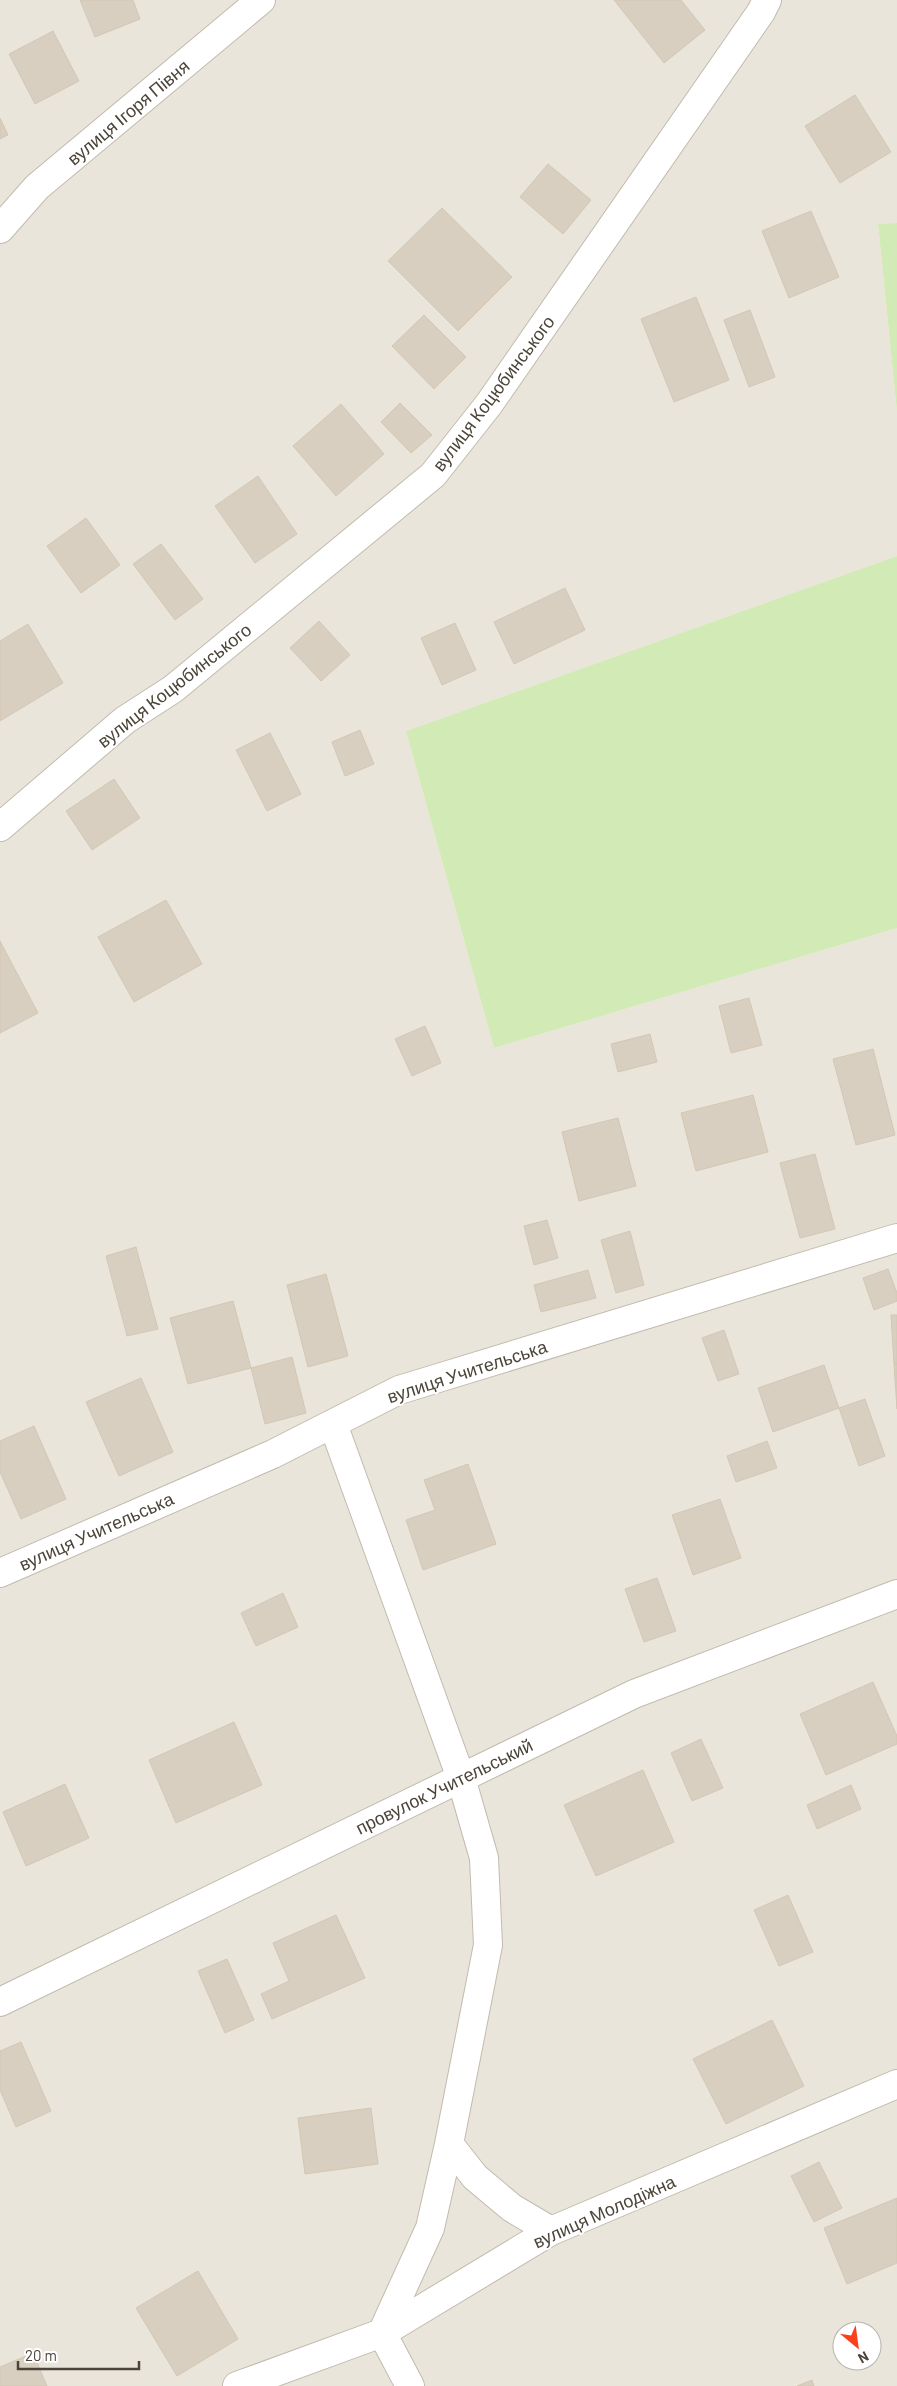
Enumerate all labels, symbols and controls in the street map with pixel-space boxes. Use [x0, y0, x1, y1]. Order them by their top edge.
street label: вулиця Ігоря Півня [63, 55, 193, 169]
street label: вулиця Коцюбинського [427, 311, 559, 475]
street label: вулиця Коцюбинського [93, 618, 255, 752]
street label: вулиця Учительська [384, 1334, 551, 1407]
street label: вулиця Учительська [15, 1487, 178, 1575]
street label: провулок Учительський [352, 1734, 536, 1838]
street label: вулиця Молодіжна [529, 2169, 680, 2252]
north arrow [832, 2321, 882, 2371]
scale bar [18, 2338, 139, 2370]
text: 20 m [25, 2346, 57, 2364]
text: N [855, 2348, 872, 2367]

